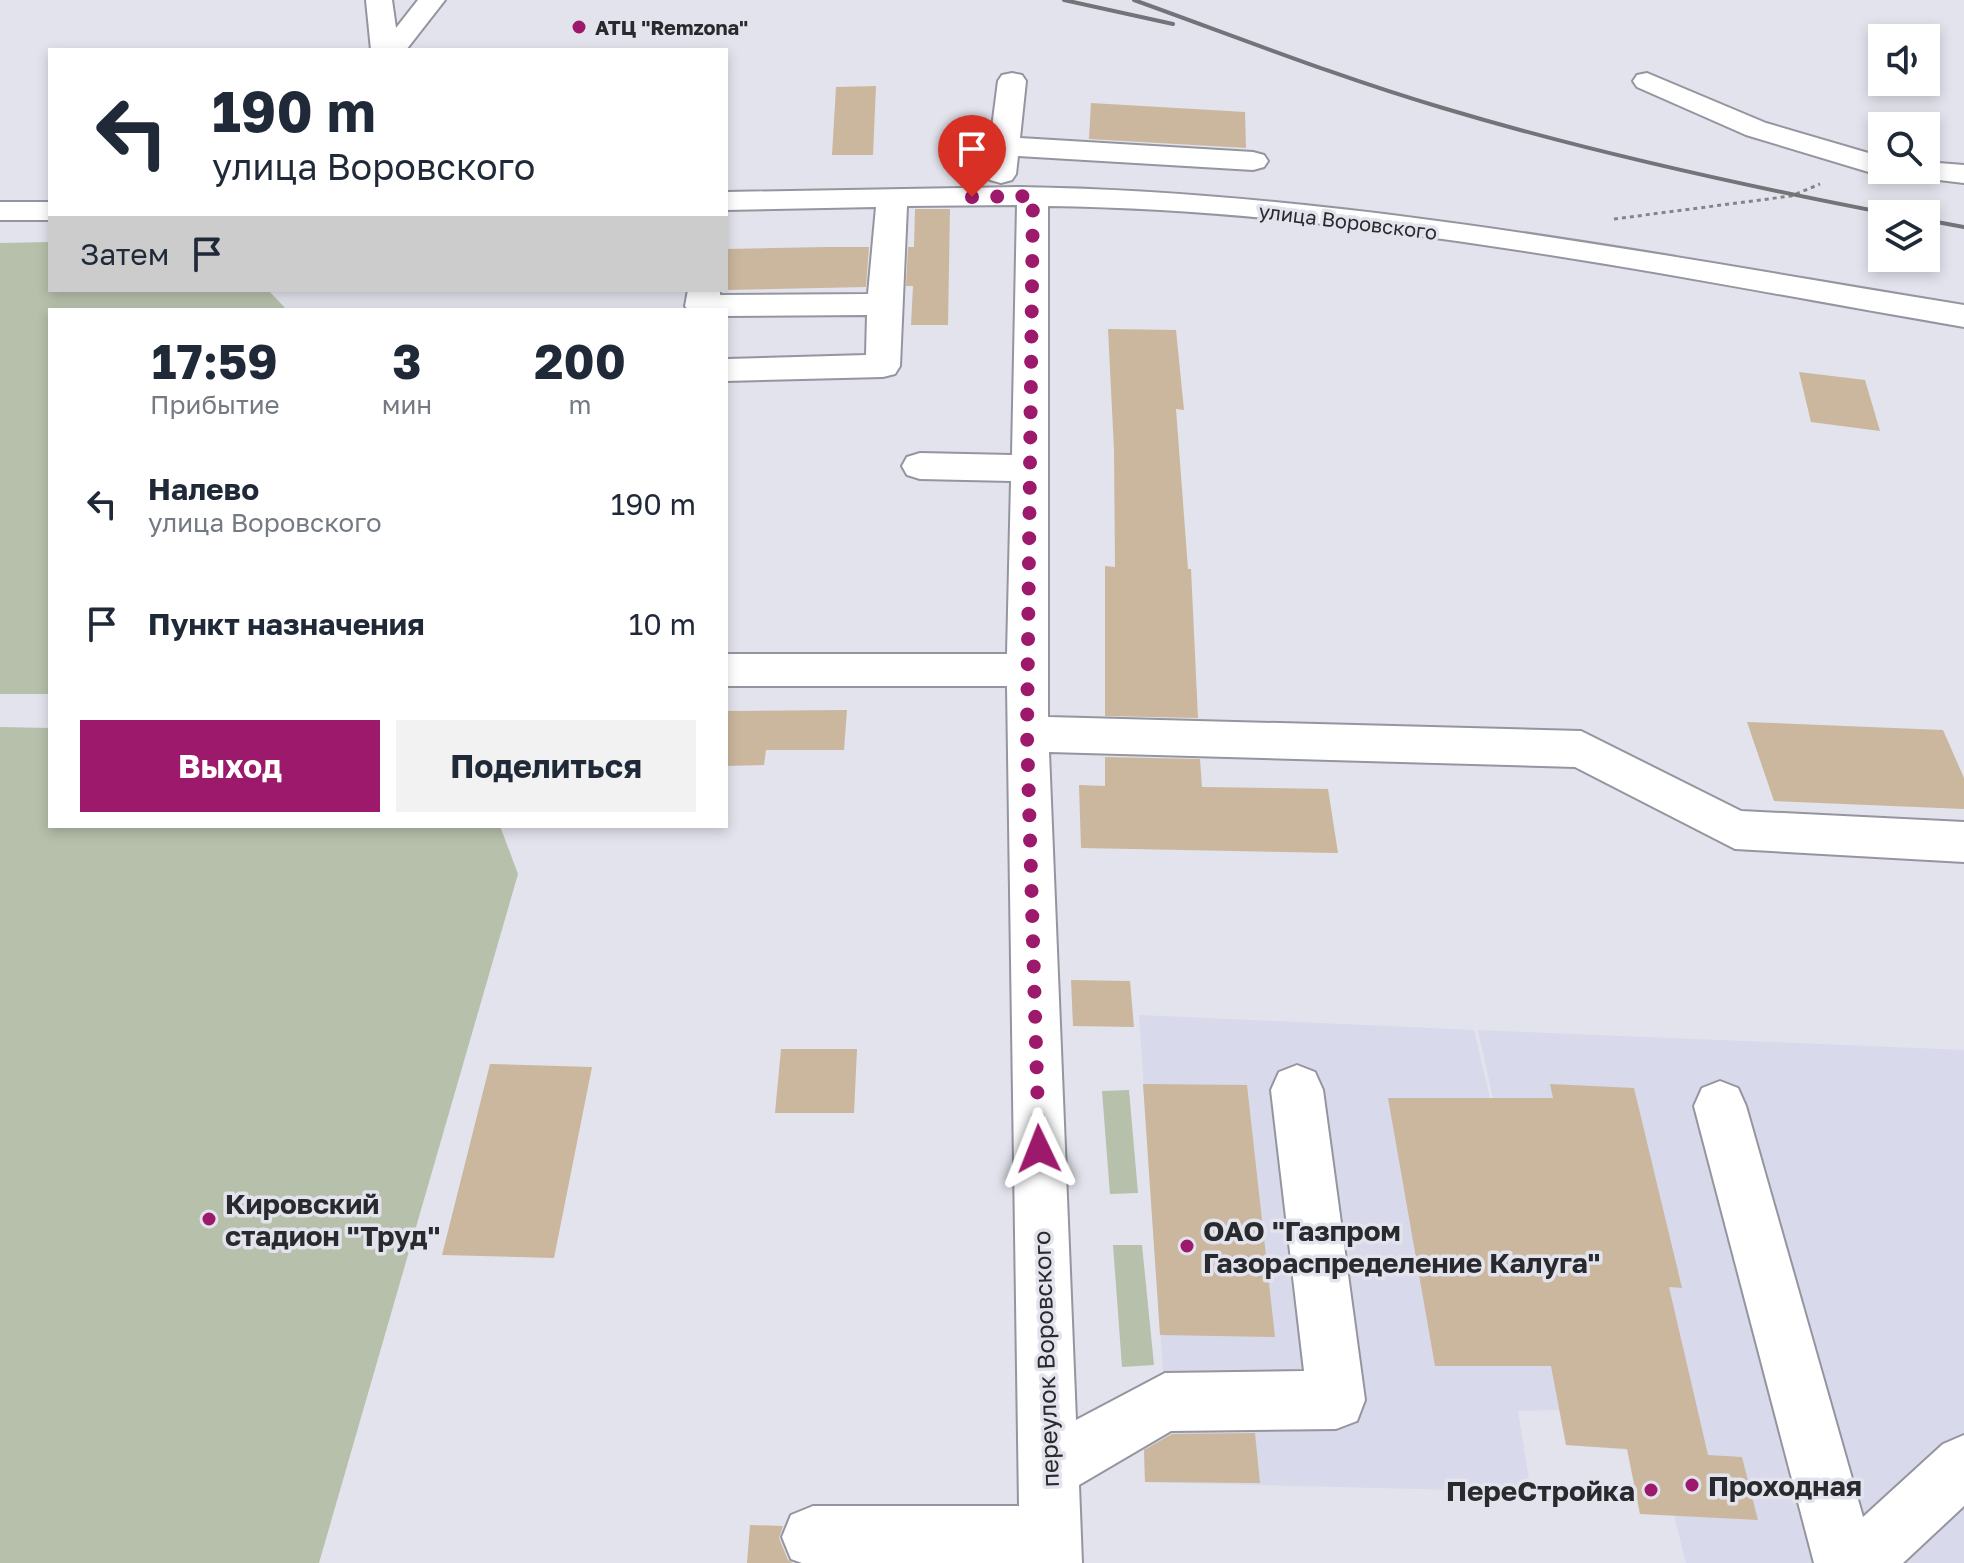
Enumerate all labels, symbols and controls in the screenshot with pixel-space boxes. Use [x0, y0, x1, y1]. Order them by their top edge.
place label: АТЦ "Remzona" [595, 15, 748, 39]
marker: АТЦ "Remzona" [570, 18, 588, 36]
map controls [1868, 24, 1940, 272]
button: sound [1868, 24, 1940, 96]
text: 190 m [212, 77, 376, 144]
icon: left [80, 80, 184, 184]
button: search [1868, 112, 1940, 184]
pin [938, 115, 1006, 197]
icon: arrive [950, 127, 994, 171]
text: улица Воровского [212, 145, 535, 188]
street label: улица Воровского [1257, 198, 1439, 244]
button: layers [1868, 200, 1940, 272]
icon: arrive [185, 232, 229, 276]
text: Затем [80, 236, 169, 272]
text: 17:59 [152, 332, 278, 390]
text: 3 [392, 332, 422, 390]
text: 200 [534, 332, 626, 390]
text: Прибытие [150, 389, 280, 420]
text: мин [382, 389, 432, 420]
text: m [569, 389, 592, 420]
text: Налево [148, 471, 259, 507]
icon: left [80, 482, 124, 526]
text: 190 m [611, 486, 696, 522]
text: улица Воровского [148, 507, 381, 538]
icon: arrive [80, 602, 124, 646]
text: Пункт назначения [148, 606, 425, 642]
text: 10 m [629, 606, 696, 642]
button: Выход [80, 720, 380, 812]
button: Поделиться [396, 720, 696, 812]
position arrow [997, 1107, 1081, 1191]
place label: Кировский стадион "Труд" [225, 1187, 440, 1252]
marker: Кировский стадион "Труд" [200, 1210, 218, 1228]
place label: ОАО "Газпром Газораспределение Калуга" [1203, 1214, 1600, 1279]
street label: переулок Воровского [1026, 1230, 1064, 1488]
marker: ОАО "Газпром Газораспределение Калуга" [1178, 1237, 1196, 1255]
place label: Проходная [1708, 1469, 1862, 1502]
place label: ПереСтройка [1446, 1474, 1635, 1507]
marker: Проходная [1683, 1476, 1701, 1494]
marker: ПереСтройка [1642, 1481, 1660, 1499]

